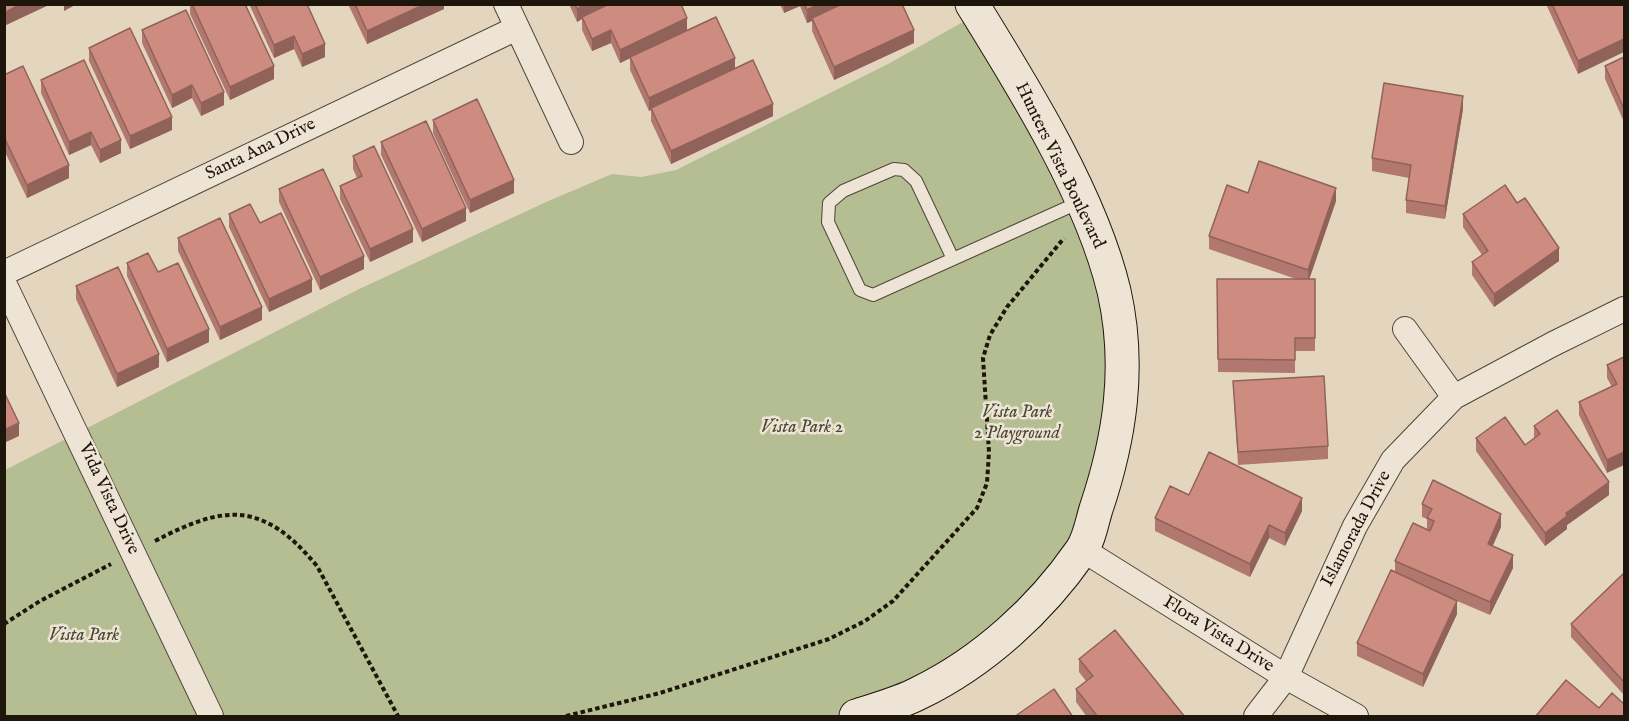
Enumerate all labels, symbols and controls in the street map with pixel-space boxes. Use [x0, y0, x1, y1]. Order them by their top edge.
street label: Hunters Vista Boulevard [1009, 79, 1109, 253]
street label: Santa Ana Drive [202, 114, 320, 186]
park label: Vista Park 2 Playground [974, 402, 1060, 444]
park label: Vista Park 2 [761, 417, 843, 439]
street label: Vida Vista Drive [73, 440, 143, 558]
street label: Islamorada Drive [1317, 467, 1397, 591]
street label: Flora Vista Drive [1158, 592, 1278, 678]
park label: Vista Park [49, 625, 119, 647]

